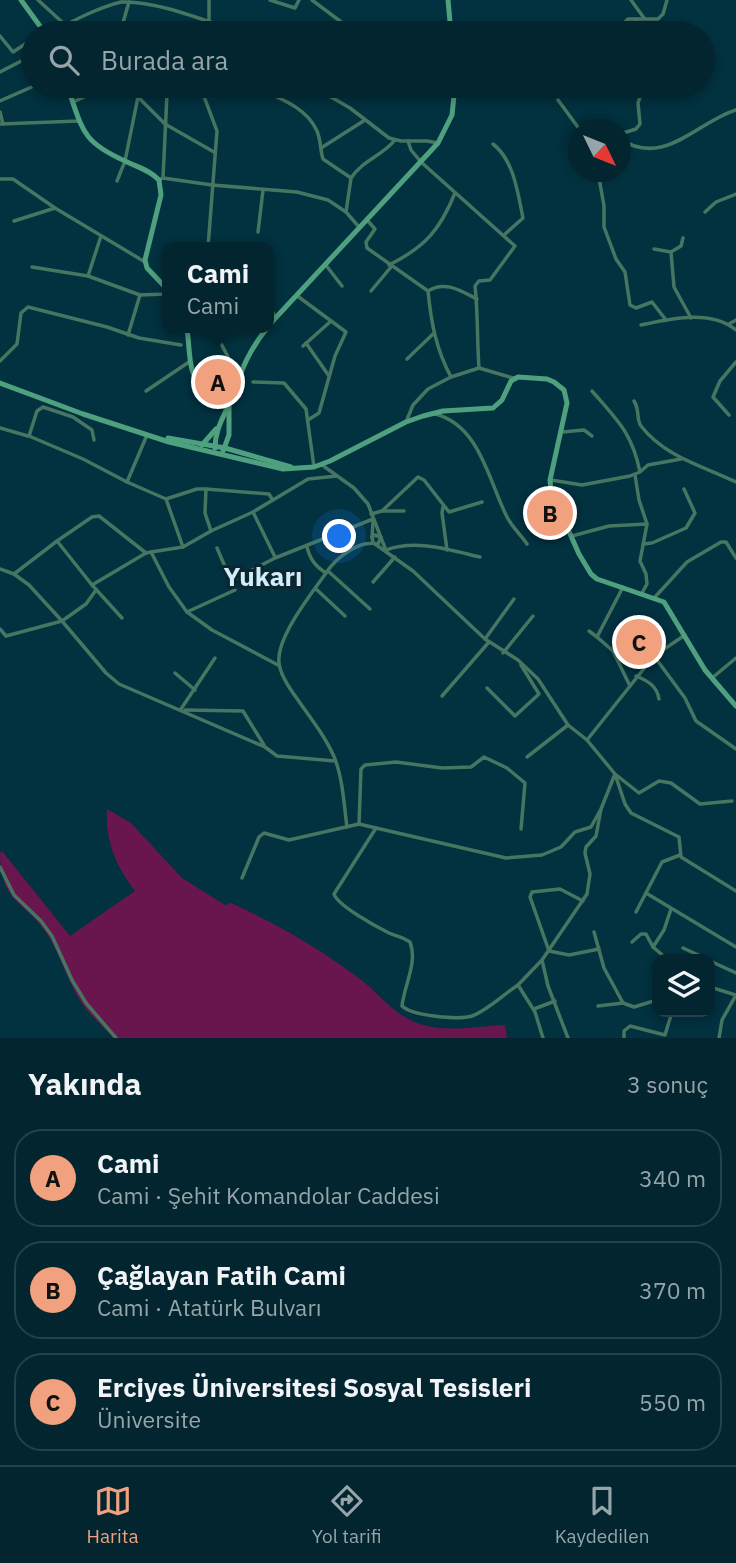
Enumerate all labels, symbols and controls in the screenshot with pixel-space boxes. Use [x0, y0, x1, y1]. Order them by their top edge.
search box [21, 21, 715, 98]
icon: search [45, 41, 83, 79]
text: Burada ara [101, 43, 228, 77]
north arrow [568, 119, 631, 182]
popup [162, 242, 274, 333]
text: Cami [187, 256, 249, 290]
text: Cami [187, 290, 239, 320]
pin: A [195, 356, 241, 408]
pin: B [527, 487, 573, 539]
your location [322, 519, 356, 553]
district label: Yukarı [223, 559, 303, 593]
pin: C [616, 616, 662, 668]
map controls [652, 954, 715, 1017]
button: layers [652, 954, 715, 1017]
text: Yakında [28, 1064, 142, 1103]
text: 3 sonuç [627, 1069, 708, 1099]
text: Cami [97, 1146, 159, 1180]
text: A [45, 1163, 61, 1193]
text: 340 m [639, 1163, 706, 1193]
text: Cami · Şehit Komandolar Caddesi [97, 1180, 440, 1210]
text: Çağlayan Fatih Cami [97, 1258, 346, 1292]
text: B [45, 1275, 61, 1305]
text: 370 m [639, 1275, 706, 1305]
text: Cami · Atatürk Bulvarı [97, 1292, 322, 1322]
text: Erciyes Üniversitesi Sosyal Tesisleri [97, 1370, 531, 1404]
text: C [46, 1387, 60, 1417]
text: 550 m [639, 1387, 706, 1417]
text: Üniversite [97, 1404, 201, 1434]
tab: Harita [87, 1482, 139, 1548]
tab: Yol tarifi [312, 1482, 382, 1548]
tab: Kaydedilen [555, 1482, 649, 1548]

